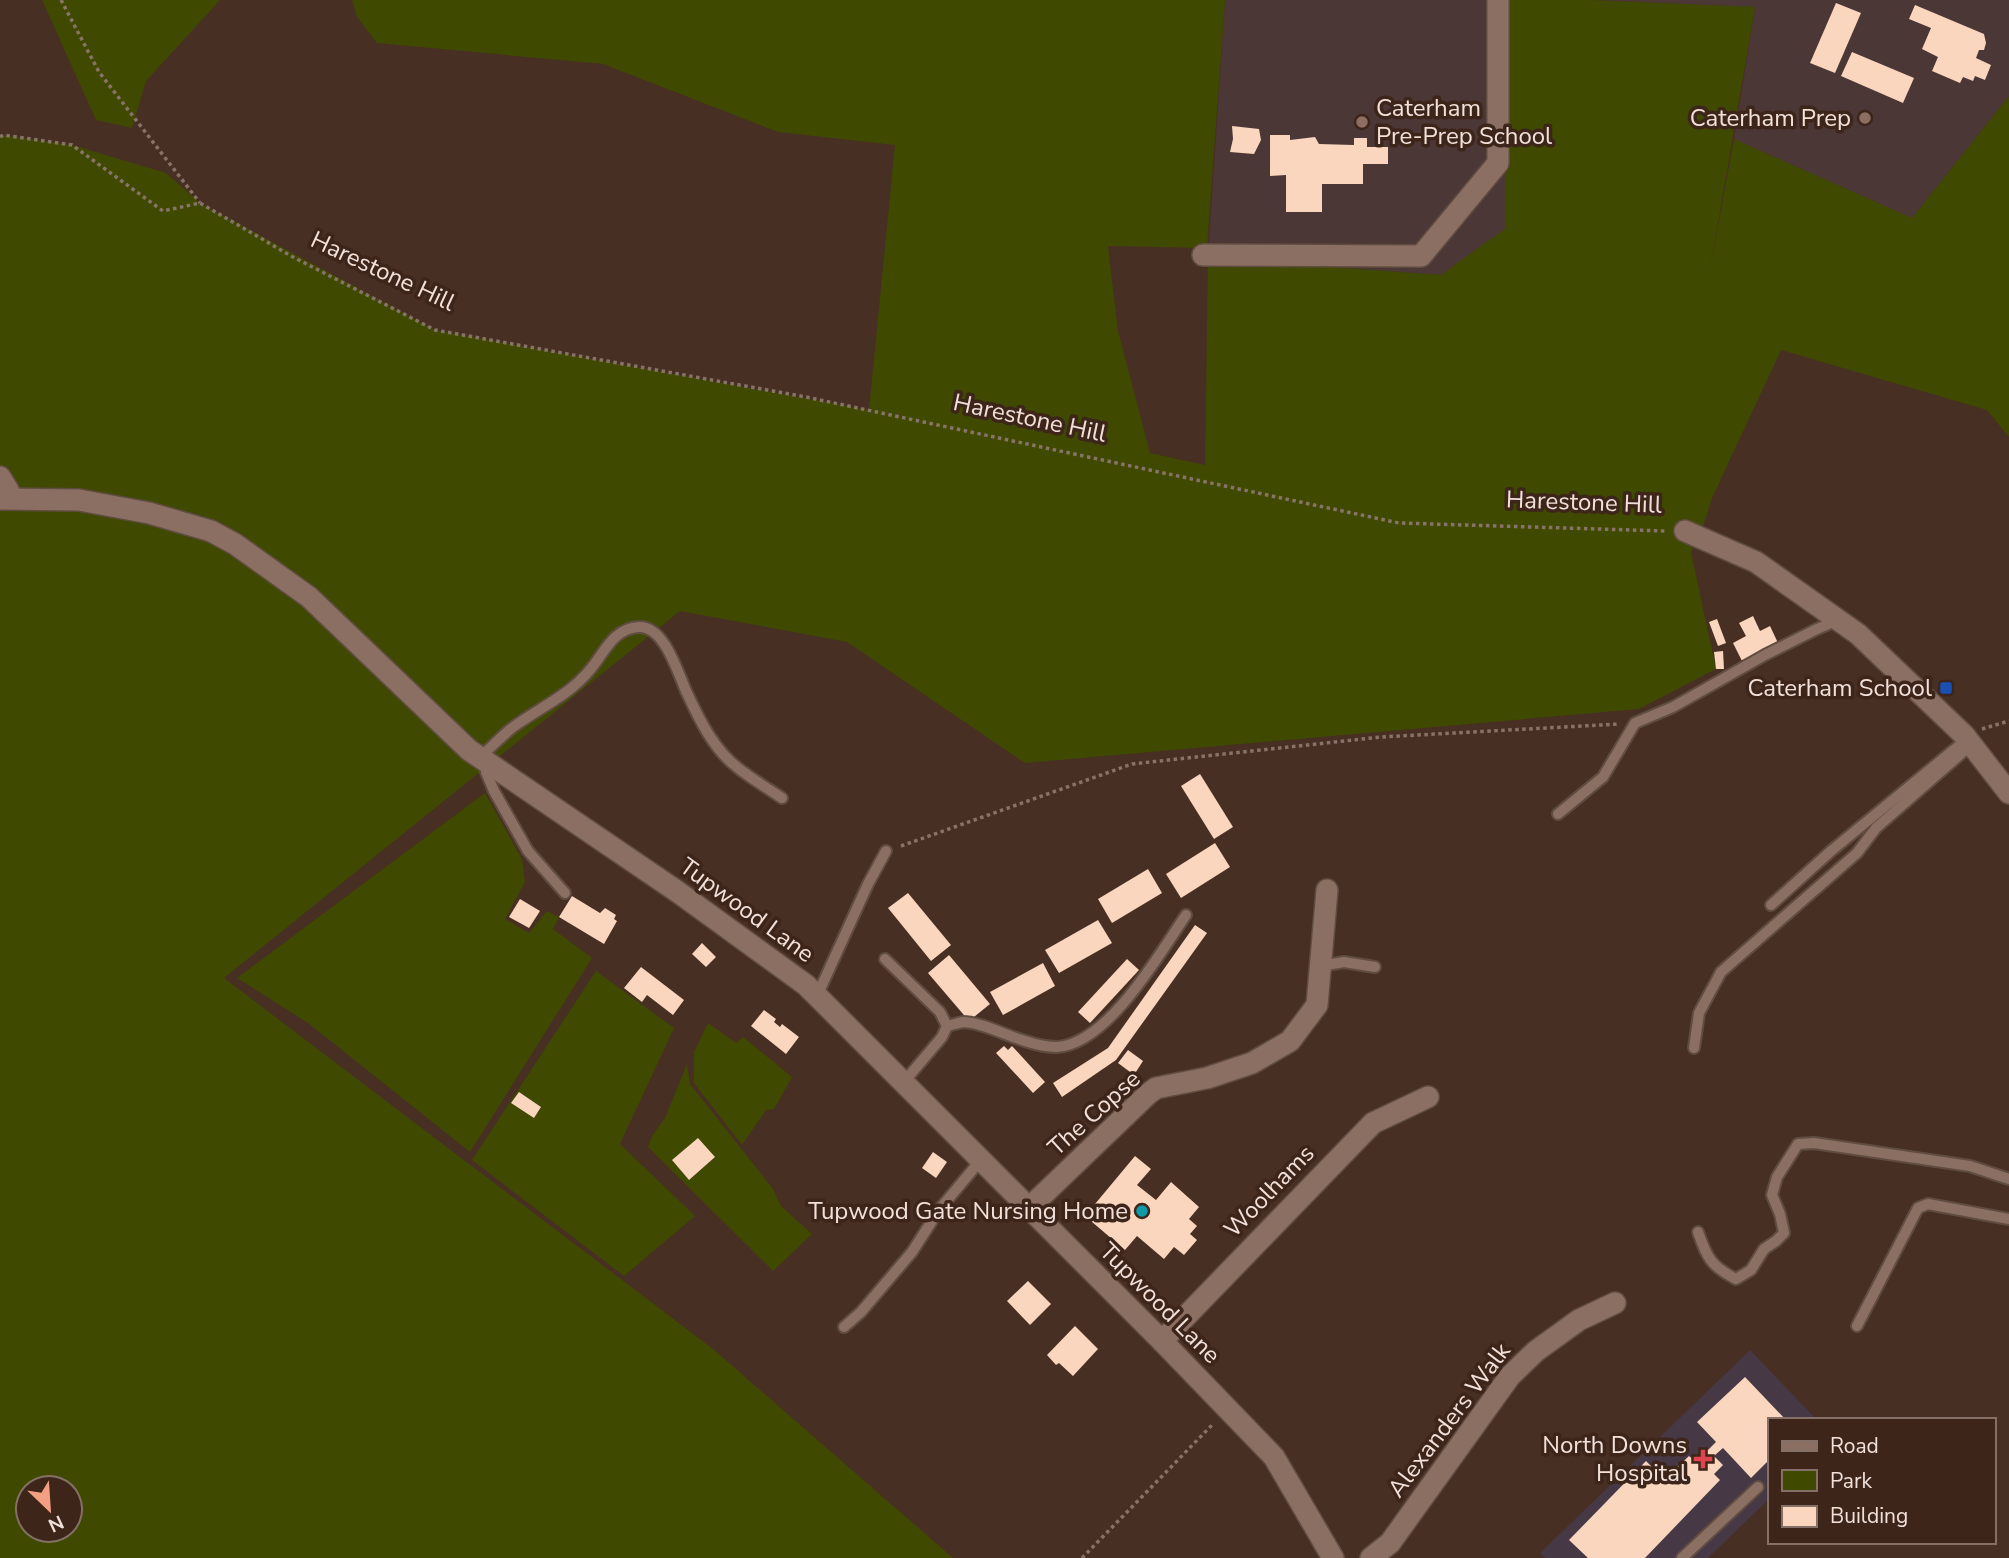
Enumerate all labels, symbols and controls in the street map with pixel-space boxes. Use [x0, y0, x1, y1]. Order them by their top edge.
place label: Caterham Pre-Prep School [1376, 92, 1552, 152]
place label: Caterham Prep [1690, 102, 1851, 134]
marker: Caterham Prep [1857, 110, 1873, 126]
marker: Caterham Pre-Prep School [1354, 114, 1370, 130]
street label: Harestone Hill [306, 224, 460, 318]
street label: Harestone Hill [950, 386, 1110, 450]
street label: Harestone Hill [1506, 483, 1662, 521]
place label: Caterham School [1748, 672, 1932, 704]
marker: Caterham School [1938, 680, 1954, 696]
street label: Tupwood Lane [673, 850, 821, 970]
street label: The Copse [1041, 1063, 1147, 1163]
street label: Woolhams [1217, 1138, 1321, 1244]
place label: Tupwood Gate Nursing Home [808, 1195, 1128, 1227]
marker: Tupwood Gate Nursing Home [1134, 1203, 1150, 1219]
street label: Tupwood Lane [1092, 1235, 1228, 1371]
street label: Alexanders Walk [1380, 1335, 1518, 1504]
legend [1768, 1418, 1995, 1544]
place label: North Downs Hospital [1542, 1429, 1687, 1489]
text: Road [1830, 1432, 1879, 1460]
marker: North Downs Hospital [1693, 1449, 1713, 1469]
text: Park [1830, 1467, 1872, 1495]
north arrow [14, 1474, 84, 1544]
text: Building [1830, 1502, 1908, 1530]
text: N [44, 1509, 68, 1538]

